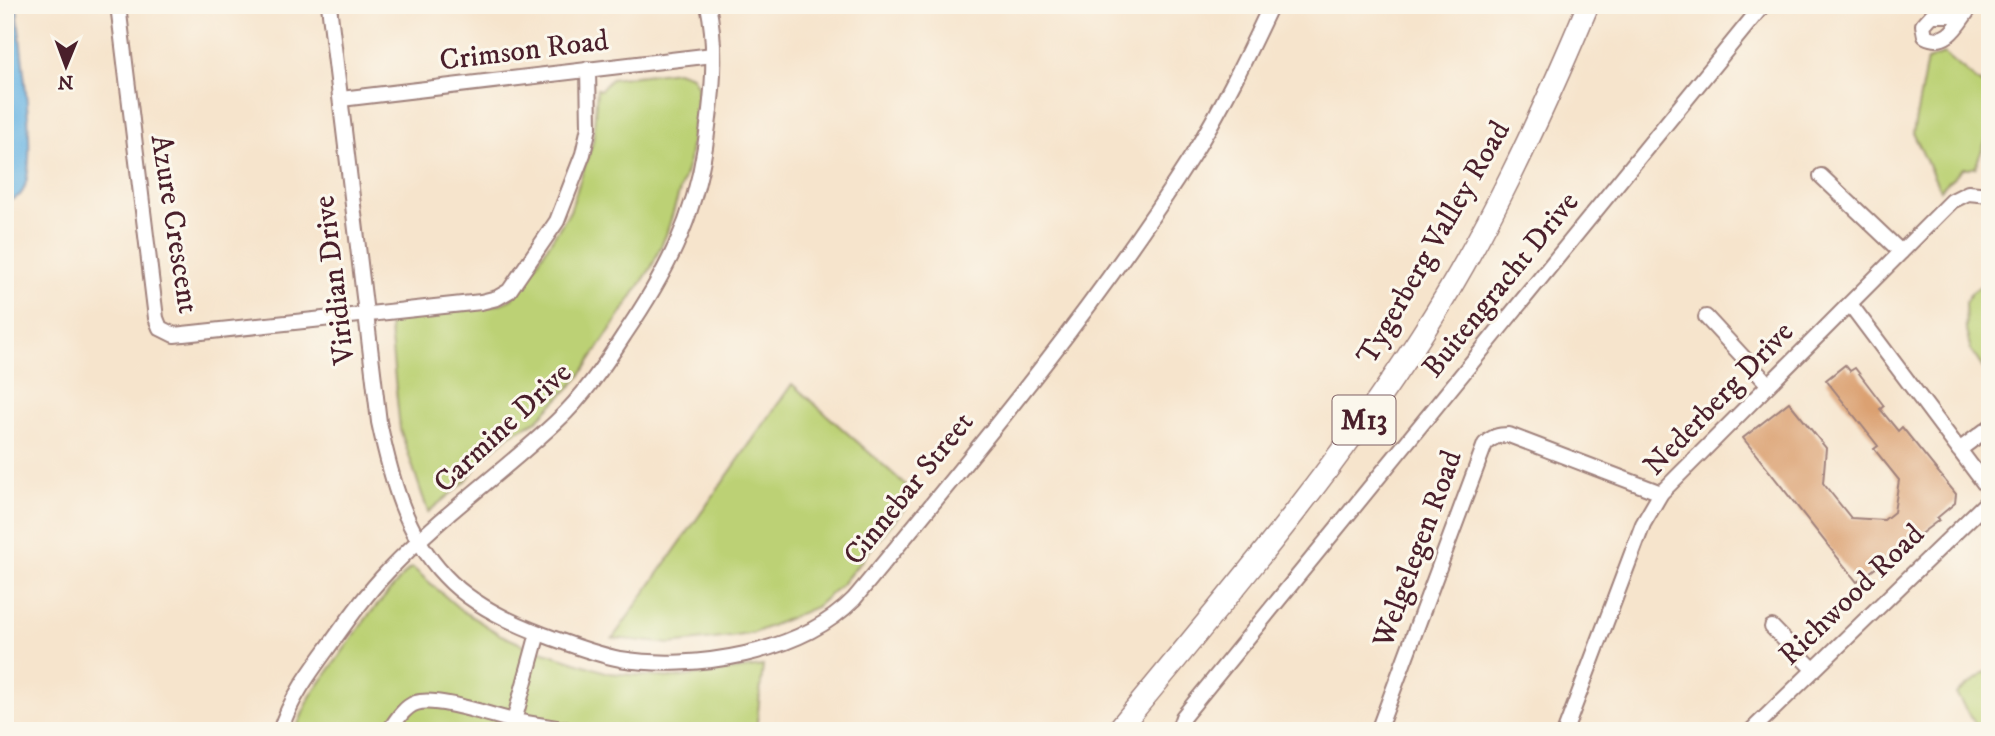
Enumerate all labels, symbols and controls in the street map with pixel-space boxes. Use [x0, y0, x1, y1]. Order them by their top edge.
street label: Crimson Road [437, 22, 611, 80]
north arrow [32, 32, 102, 102]
text: N [57, 70, 74, 93]
street label: Tygerberg Valley Road [1349, 114, 1519, 371]
street label: Azure Crescent [142, 132, 206, 316]
street label: Buitengracht Drive [1415, 185, 1587, 385]
street label: Viridian Drive [306, 194, 364, 367]
street label: Nederberg Drive [1636, 314, 1802, 484]
street label: Carmine Drive [426, 355, 580, 501]
road number: M13 [1332, 396, 1396, 444]
street label: Cinnebar Street [836, 405, 982, 573]
street label: Welgelegen Road [1365, 445, 1471, 654]
street label: Richwood Road [1772, 516, 1932, 674]

